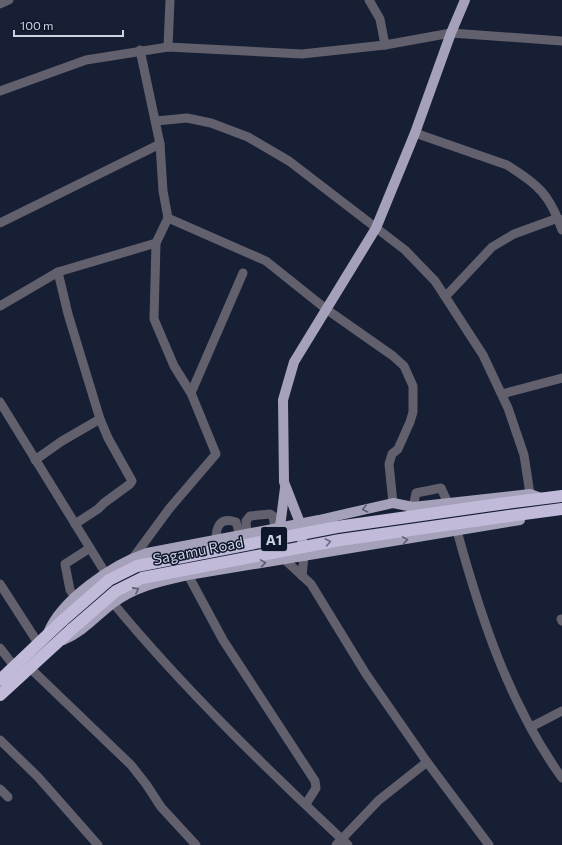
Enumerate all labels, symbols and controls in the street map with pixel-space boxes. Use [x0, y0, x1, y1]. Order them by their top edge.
scale bar [14, 12, 123, 38]
text: 100 m [20, 18, 54, 32]
one-way arrow [362, 505, 368, 513]
road number: A1 [261, 527, 287, 551]
street label: Sagamu Road [151, 532, 245, 568]
one-way arrow [402, 536, 408, 545]
one-way arrow [325, 538, 331, 546]
one-way arrow [260, 559, 266, 568]
one-way arrow [132, 587, 139, 595]

